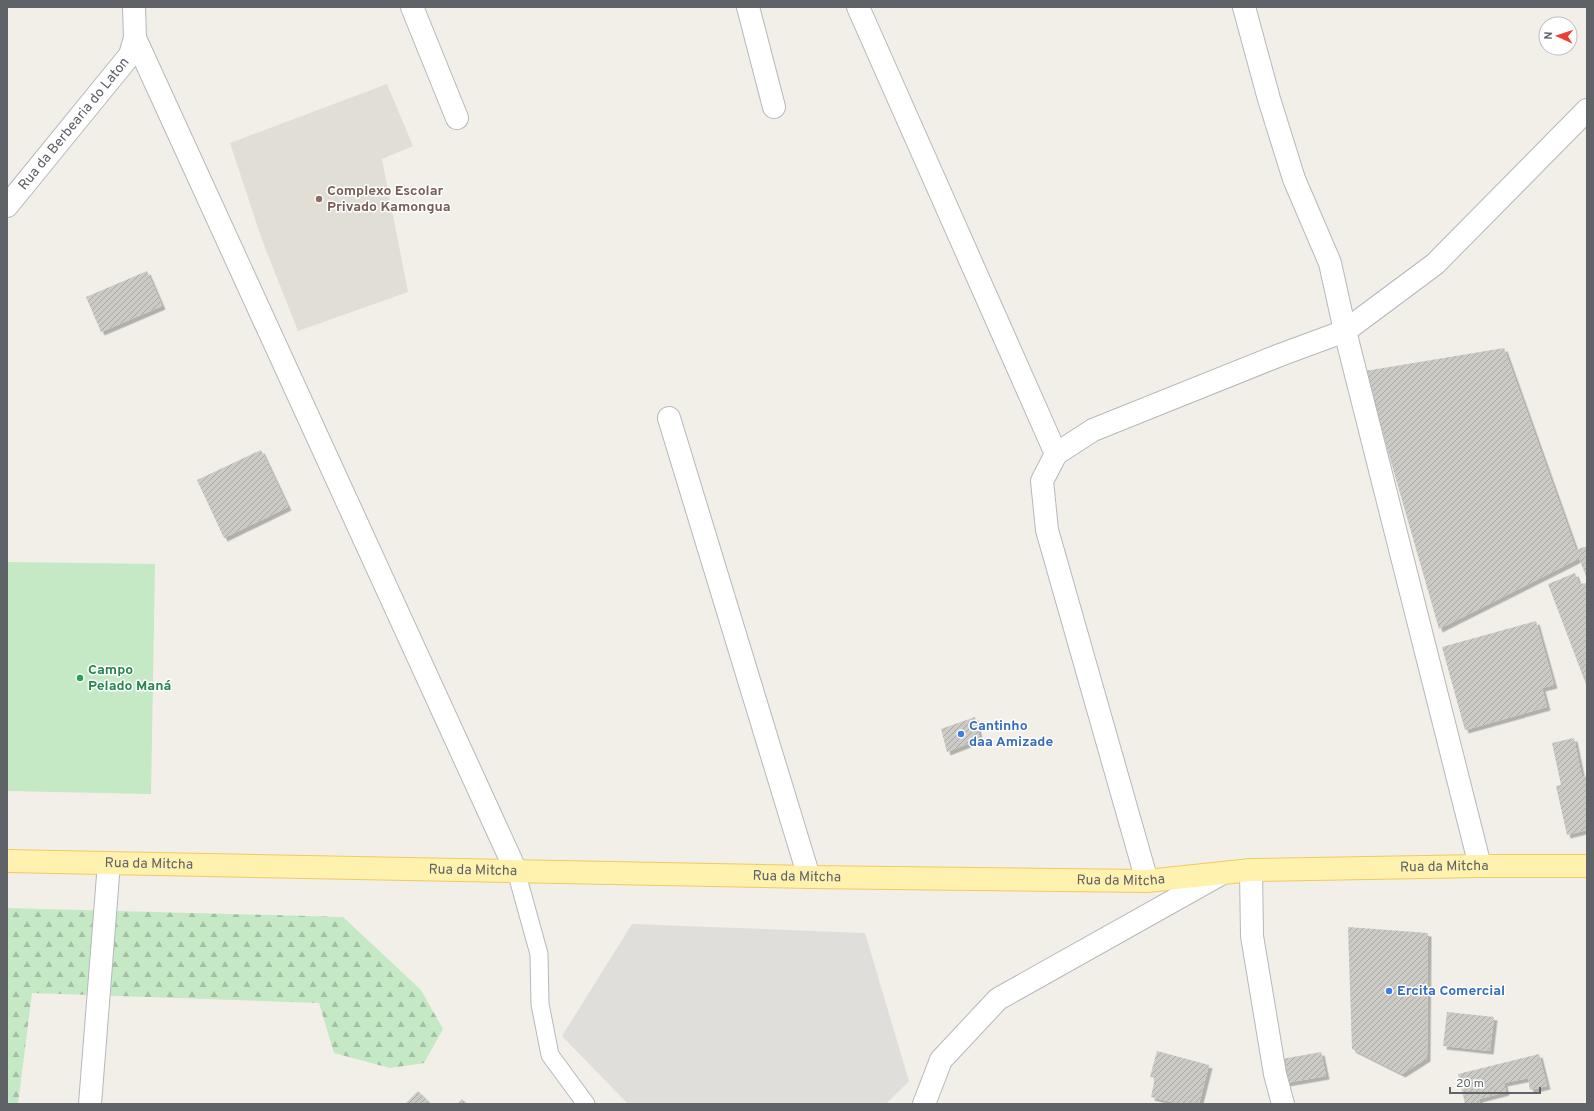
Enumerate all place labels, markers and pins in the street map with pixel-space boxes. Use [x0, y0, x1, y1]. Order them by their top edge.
place label: Complexo Escolar Privado Kamongua [327, 183, 451, 216]
marker: Complexo Escolar Privado Kamongua [314, 194, 324, 204]
place label: Campo Pelado Maná [88, 662, 171, 695]
marker: Campo Pelado Maná [75, 673, 85, 683]
place label: Cantinho daa Amizade [969, 718, 1053, 751]
marker: Cantinho daa Amizade [956, 729, 966, 739]
place label: Ercita Comercial [1397, 983, 1505, 1000]
marker: Ercita Comercial [1384, 986, 1394, 996]

